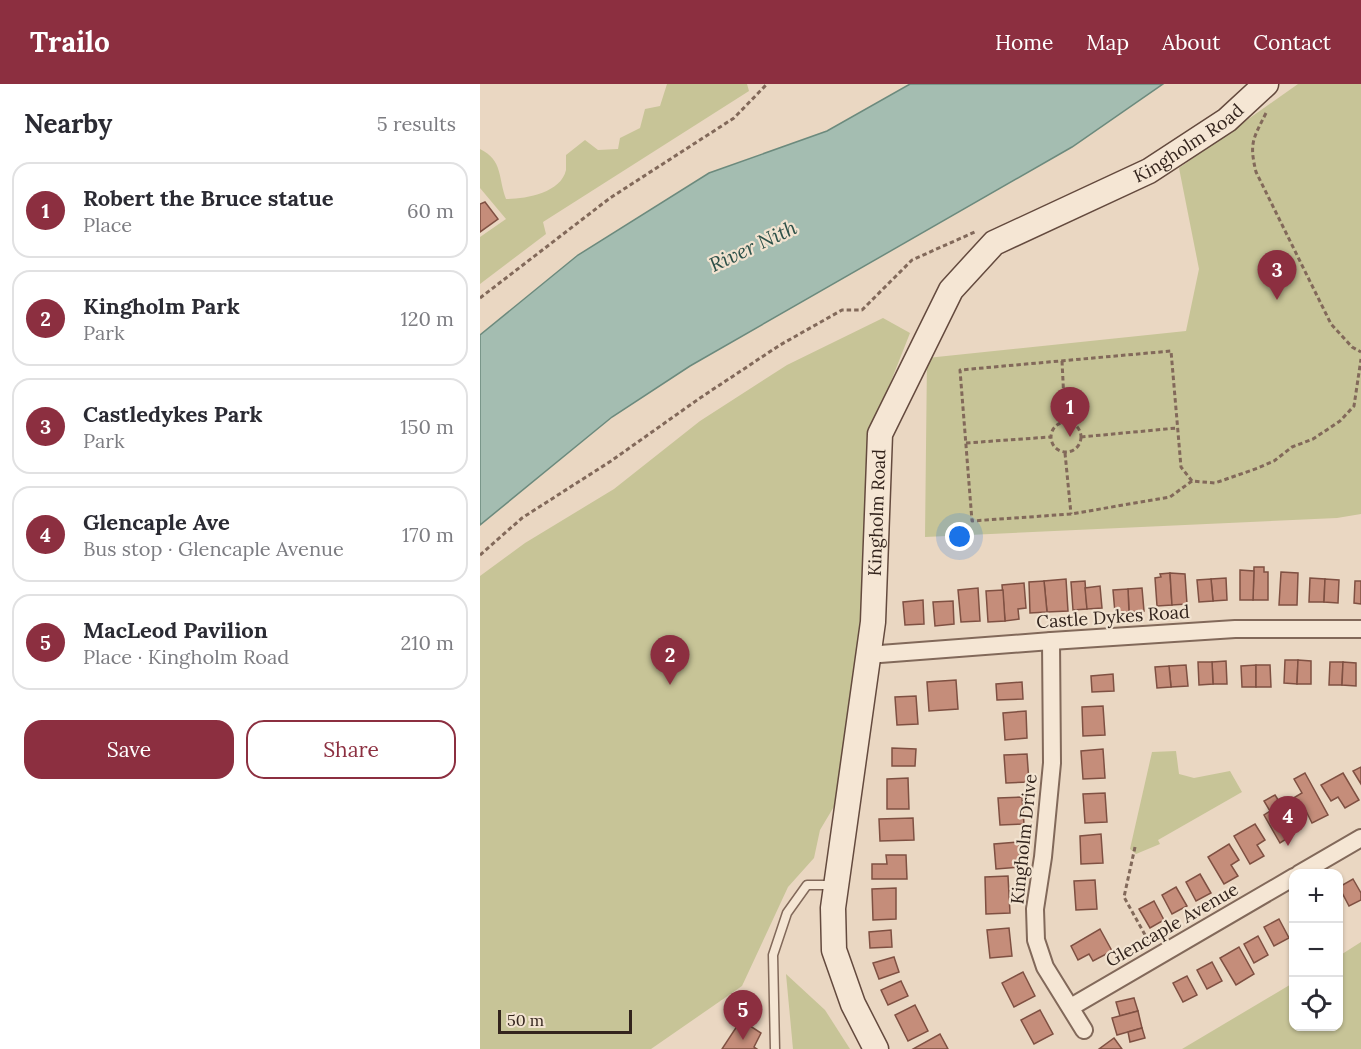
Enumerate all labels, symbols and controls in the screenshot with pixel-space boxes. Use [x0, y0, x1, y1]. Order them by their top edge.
text: Trailo [30, 24, 110, 60]
text: Home [995, 29, 1053, 56]
text: Map [1086, 29, 1129, 56]
text: About [1162, 29, 1220, 56]
text: Contact [1253, 29, 1331, 56]
street label: Kingholm Road [1130, 98, 1248, 188]
text: Nearby [24, 107, 112, 140]
text: 5 results [377, 111, 456, 136]
text: Robert the Bruce statue [83, 184, 334, 212]
text: 1 [41, 198, 50, 223]
text: 60 m [407, 198, 454, 223]
text: Place [83, 212, 132, 237]
water label: River Nith [705, 214, 801, 277]
pin: 3 [1258, 250, 1296, 300]
text: Kingholm Park [83, 292, 240, 320]
text: 2 [40, 306, 51, 331]
text: 120 m [400, 306, 454, 331]
text: Park [83, 320, 125, 345]
pin: 1 [1050, 388, 1090, 437]
text: Castledykes Park [83, 400, 263, 428]
text: 3 [40, 414, 51, 439]
text: 150 m [400, 414, 454, 439]
text: Park [83, 428, 125, 453]
street label: Kingholm Road [863, 448, 890, 577]
text: Glencaple Ave [83, 508, 230, 536]
text: 4 [40, 522, 51, 547]
text: 170 m [402, 522, 454, 547]
your location [945, 522, 974, 551]
text: Bus stop · Glencaple Avenue [83, 536, 344, 561]
street label: Castle Dykes Road [1036, 600, 1191, 633]
text: MacLeod Pavilion [83, 616, 268, 644]
text: 5 [40, 630, 51, 655]
text: 210 m [400, 630, 454, 655]
pin: 2 [650, 636, 690, 685]
text: Place · Kingholm Road [83, 644, 289, 669]
button: Save [24, 720, 234, 779]
button: Share [246, 720, 456, 779]
street label: Kingholm Drive [1005, 773, 1042, 905]
pin: 4 [1268, 796, 1308, 846]
map controls [1289, 869, 1343, 1031]
button: + [1289, 869, 1343, 923]
street label: Glencaple Avenue [1101, 877, 1242, 972]
button: − [1289, 923, 1343, 977]
button: locate [1289, 977, 1343, 1031]
pin: 5 [724, 990, 762, 1040]
scale bar [498, 1007, 632, 1034]
text: 50 m [507, 1010, 544, 1030]

